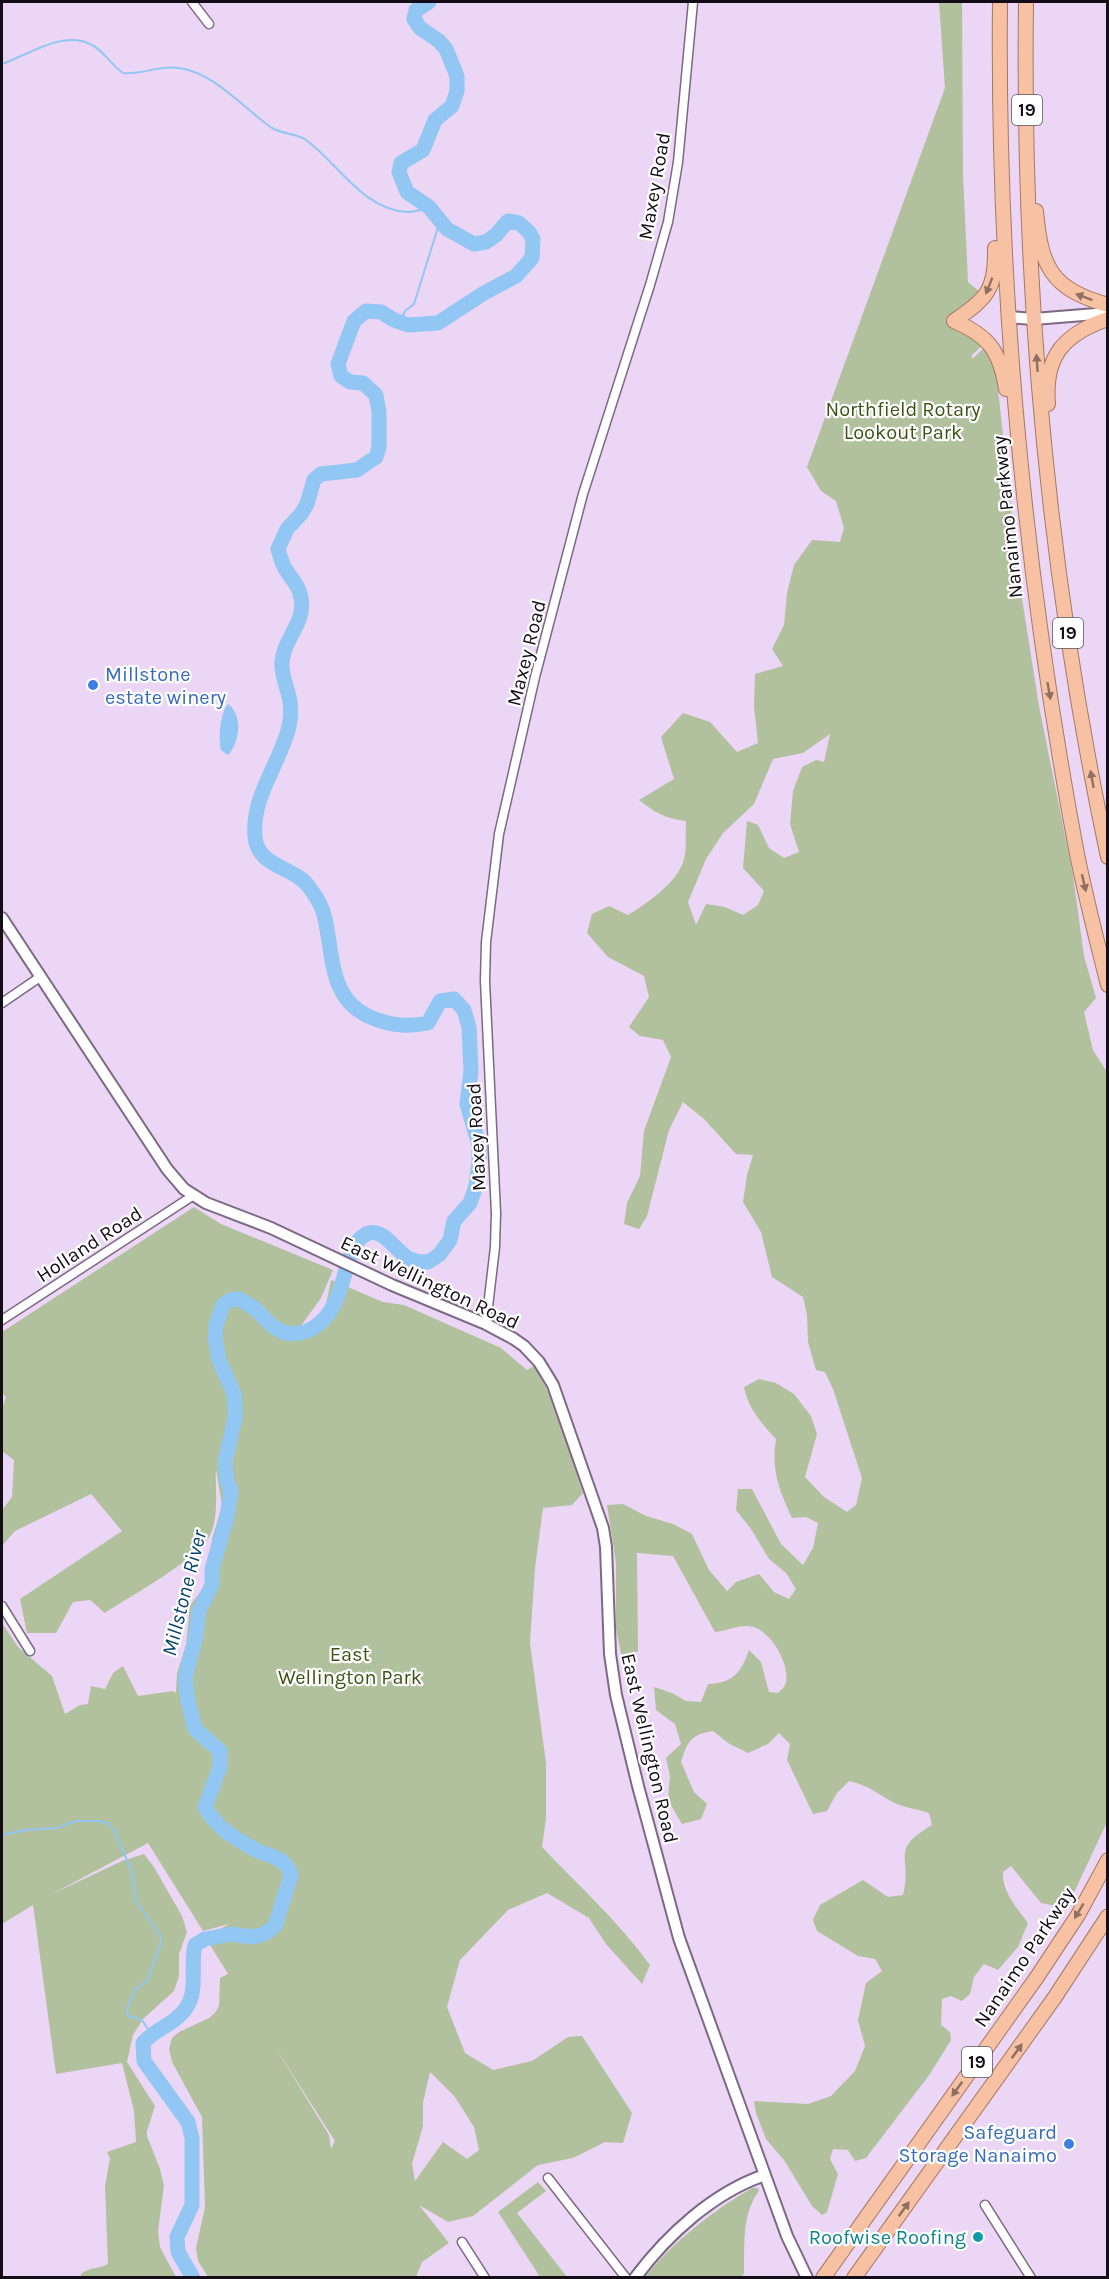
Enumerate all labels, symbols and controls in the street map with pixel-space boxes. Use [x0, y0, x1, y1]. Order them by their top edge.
road number: 19 [1012, 95, 1042, 125]
street label: Maxey Road [634, 131, 675, 242]
one-way arrow [984, 278, 994, 296]
one-way arrow [1075, 292, 1093, 302]
one-way arrow [1032, 354, 1042, 373]
park label: Northfield Rotary Lookout Park [826, 398, 980, 444]
street label: Nanaimo Parkway [988, 434, 1027, 599]
street label: Maxey Road [502, 598, 551, 709]
road number: 19 [1053, 618, 1083, 648]
place label: Millstone estate winery [105, 663, 226, 709]
marker: Millstone estate winery [86, 678, 100, 692]
one-way arrow [1045, 682, 1054, 701]
one-way arrow [1087, 770, 1096, 789]
one-way arrow [1080, 874, 1089, 893]
street label: Maxey Road [462, 1082, 491, 1192]
street label: Holland Road [32, 1202, 146, 1287]
street label: East Wellington Road [337, 1231, 523, 1334]
water label: Millstone River [157, 1527, 211, 1658]
park label: East Wellington Park [278, 1643, 422, 1689]
street label: East Wellington Road [616, 1651, 683, 1845]
street label: Nanaimo Parkway [969, 1883, 1080, 2031]
one-way arrow [1074, 1903, 1085, 1919]
one-way arrow [1011, 2043, 1023, 2059]
road number: 19 [962, 2047, 992, 2077]
one-way arrow [951, 2081, 963, 2097]
place label: Safeguard Storage Nanaimo [899, 2121, 1057, 2167]
marker: Safeguard Storage Nanaimo [1062, 2137, 1076, 2151]
one-way arrow [897, 2202, 909, 2217]
place label: Roofwise Roofing [809, 2226, 966, 2249]
marker: Roofwise Roofing [971, 2230, 985, 2244]

